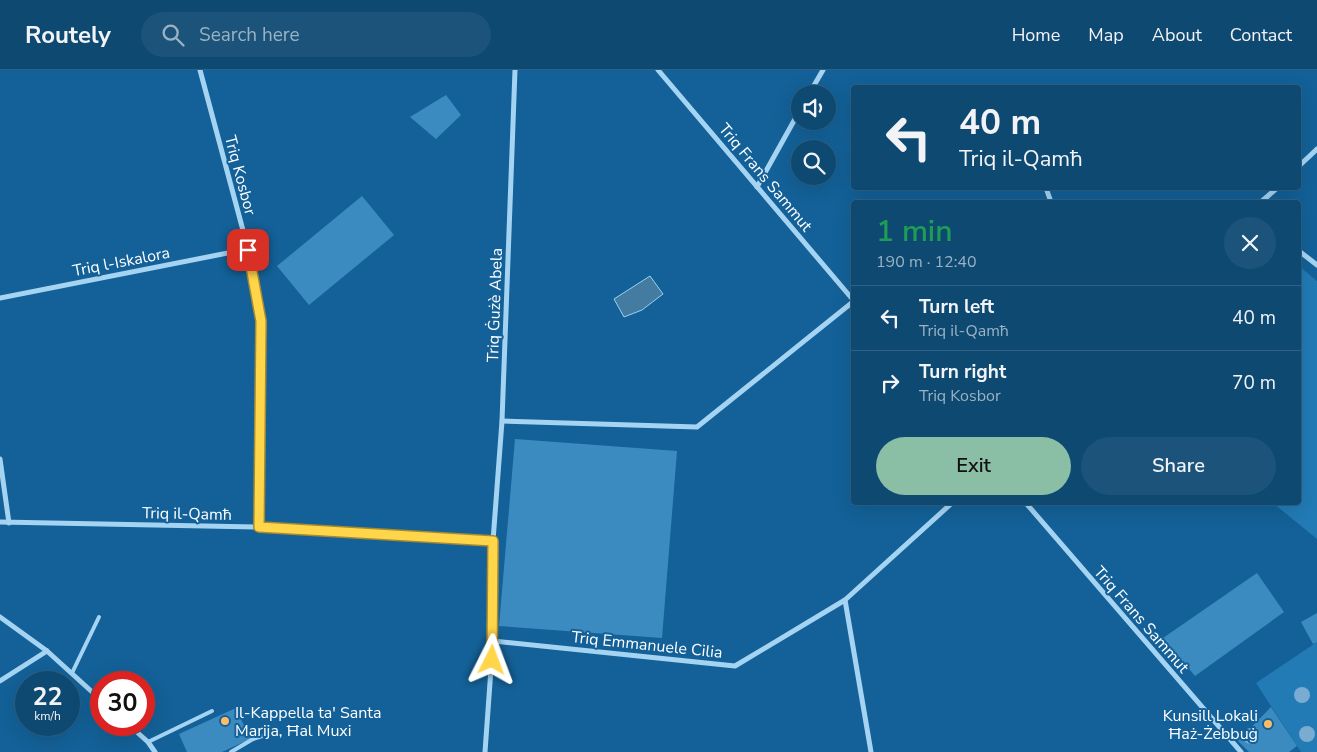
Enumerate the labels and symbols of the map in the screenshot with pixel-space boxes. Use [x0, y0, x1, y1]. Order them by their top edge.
street label: Triq Frans Sammut [713, 119, 817, 237]
street label: Triq Kosbor [219, 133, 261, 218]
pin [227, 229, 269, 271]
street label: Triq l-Iskalora [71, 242, 172, 282]
street label: Triq Ġużè Abela [482, 247, 508, 363]
street label: Triq il-Qamħ [142, 502, 232, 526]
street label: Triq Frans Sammut [1089, 561, 1194, 678]
street label: Triq Emmanuele Cilia [570, 626, 724, 664]
position arrow [465, 633, 517, 685]
speed limit sign: 30 [90, 671, 155, 736]
place label: Il-Kappella ta' Santa Marija, Ħal Muxi [235, 702, 381, 742]
place label: Kunsill Lokali Ħaż-Żebbuġ [1163, 705, 1258, 745]
marker: Il-Kappella ta' Santa Marija, Ħal Muxi [219, 715, 231, 727]
marker: Kunsill Lokali Ħaż-Żebbuġ [1262, 718, 1274, 730]

